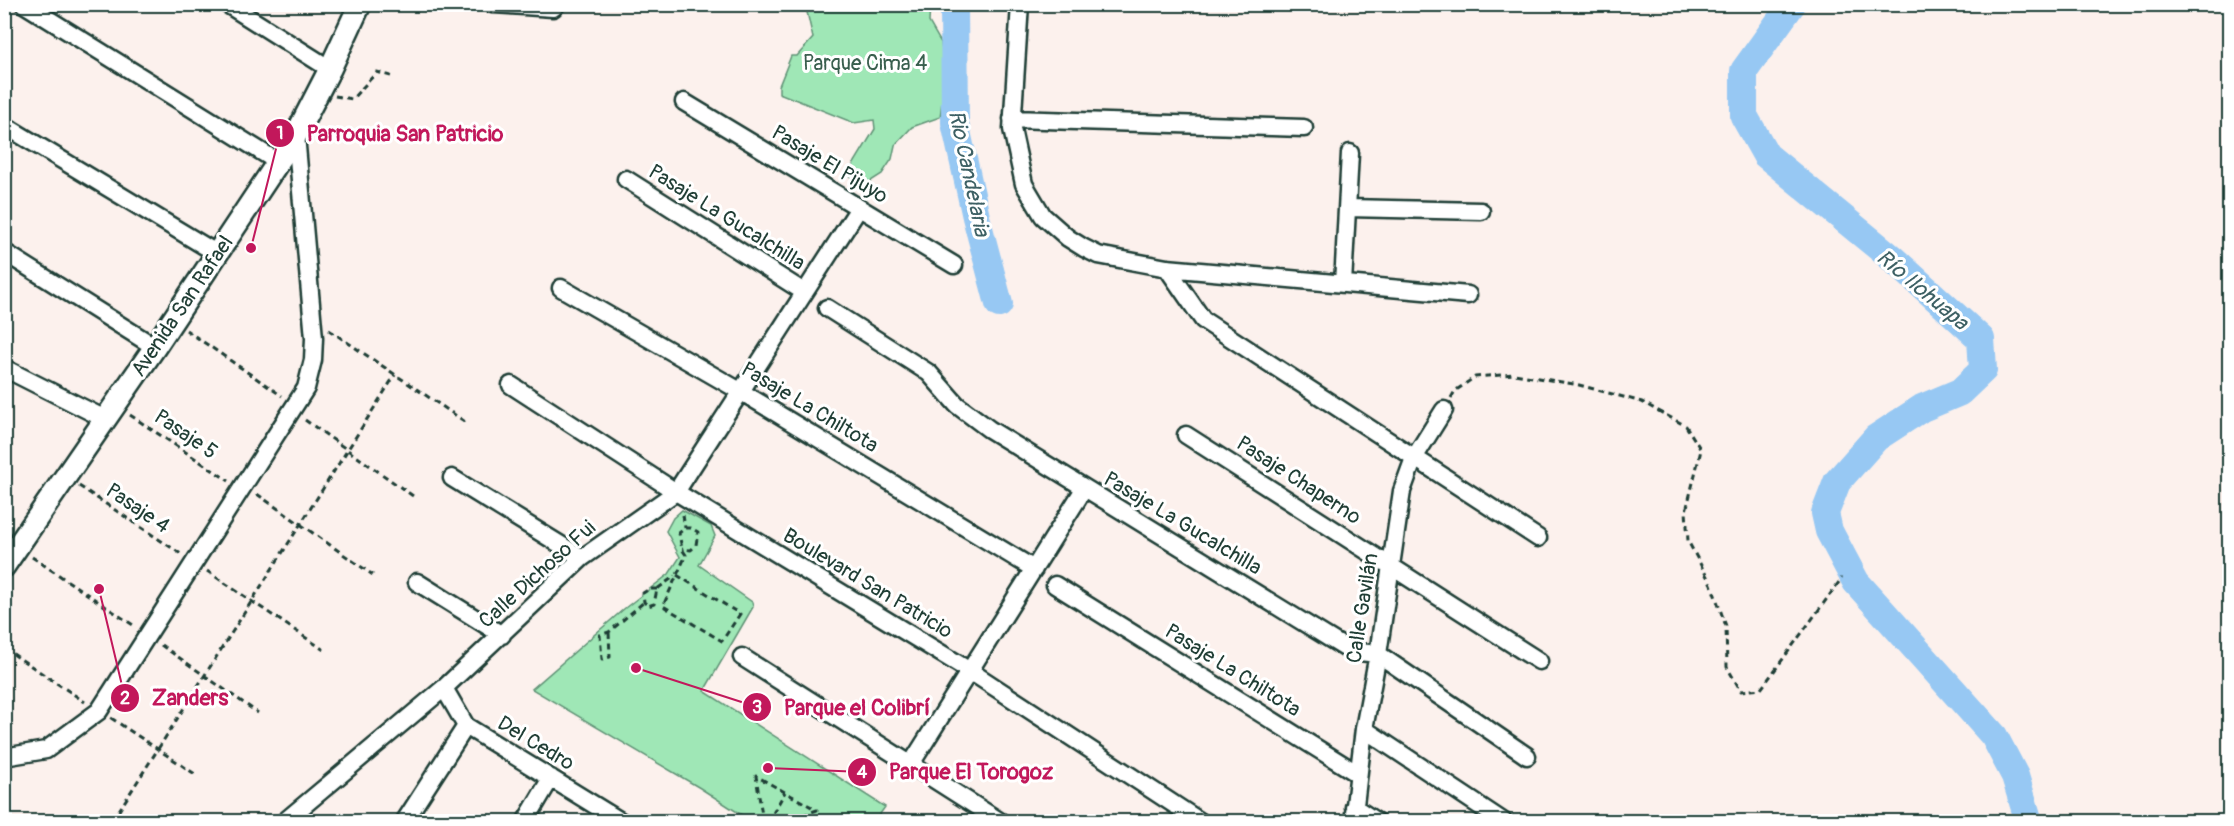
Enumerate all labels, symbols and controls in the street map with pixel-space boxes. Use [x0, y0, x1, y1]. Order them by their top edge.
park label: Parque Cima 4 [803, 50, 927, 77]
water label: Rio Candelaria [942, 108, 996, 241]
callout: Parroquia San Patricio [265, 113, 515, 153]
street label: Pasaje El Pijuyo [767, 119, 893, 210]
text: Parroquia San Patricio [307, 120, 504, 148]
text: 1 [276, 122, 284, 145]
street label: Pasaje La Gucalchilla [643, 158, 810, 276]
street label: Avenida San Rafael [125, 231, 240, 382]
water label: Río Ilohuapa [1871, 243, 1975, 337]
street label: Pasaje La Chiltota [736, 356, 883, 459]
street label: Pasaje 5 [149, 403, 223, 465]
street label: Pasaje Chaperno [1231, 430, 1366, 531]
street label: Pasaje La Gucalchilla [1099, 466, 1267, 581]
street label: Pasaje 4 [100, 477, 175, 540]
street label: Calle Dichoso Fui [473, 514, 602, 634]
street label: Boulevard San Patricio [778, 522, 958, 645]
street label: Calle Gavilán [1340, 551, 1385, 665]
street label: Pasaje La Chiltota [1160, 618, 1306, 723]
callout: Zanders [110, 678, 241, 718]
text: Zanders [152, 684, 228, 712]
text: 2 [120, 687, 130, 710]
callout: Parque el Colibrí [742, 687, 942, 727]
text: Parque el Colibrí [784, 694, 930, 722]
text: 3 [752, 696, 762, 719]
street label: Del Cedro [492, 710, 579, 777]
callout: Parque El Torogoz [847, 752, 1065, 792]
text: Parque El Torogoz [889, 758, 1054, 786]
text: 4 [857, 761, 868, 784]

